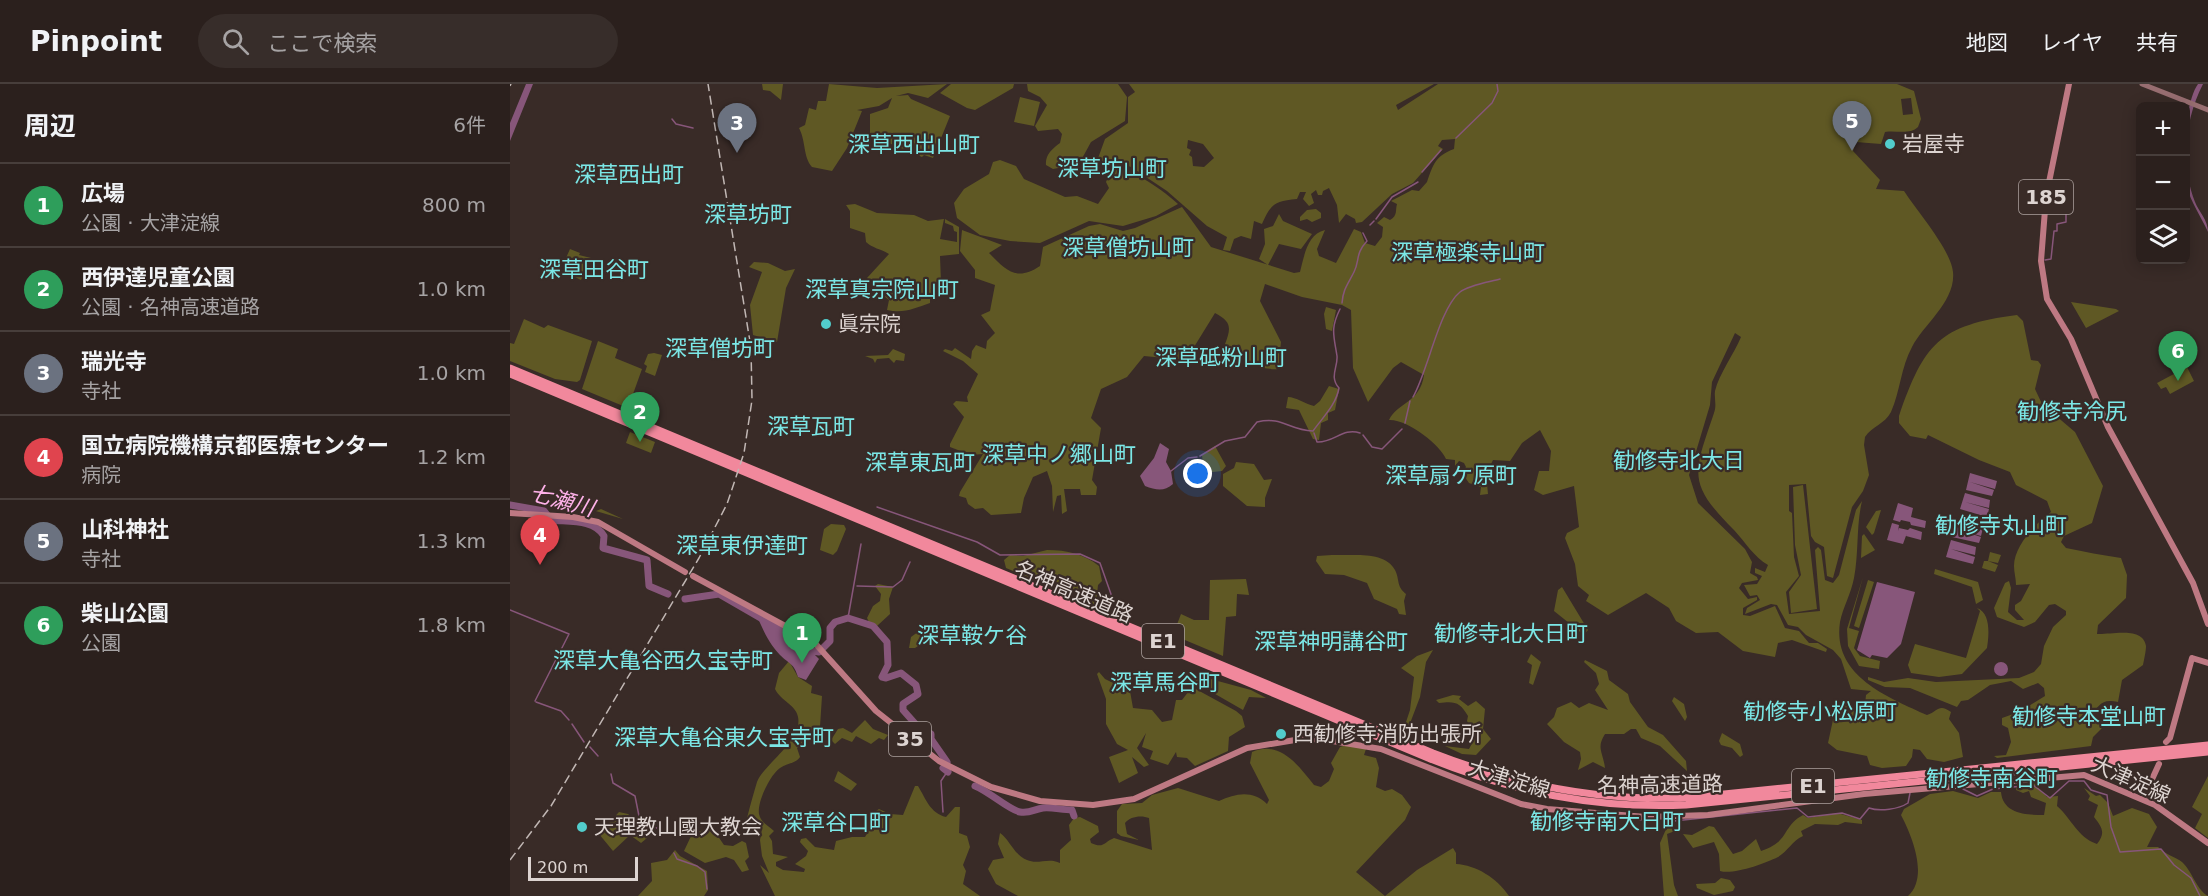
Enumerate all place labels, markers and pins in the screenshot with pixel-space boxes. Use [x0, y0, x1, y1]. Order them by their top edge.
pin: 5 [1832, 101, 1872, 151]
pin: 3 [718, 104, 756, 153]
place label: 岩屋寺 [1902, 132, 1965, 156]
marker: 岩屋寺 [1883, 137, 1897, 151]
place label: 眞宗院 [838, 312, 901, 336]
marker: 眞宗院 [819, 317, 833, 331]
pin: 6 [2158, 332, 2198, 381]
pin: 2 [620, 392, 660, 442]
pin: 4 [520, 516, 560, 565]
pin: 1 [782, 614, 822, 663]
place label: 西勧修寺消防出張所 [1293, 722, 1482, 746]
marker: 西勧修寺消防出張所 [1274, 727, 1288, 741]
place label: 天理教山國大教会 [594, 815, 762, 839]
marker: 天理教山國大教会 [575, 820, 589, 834]

